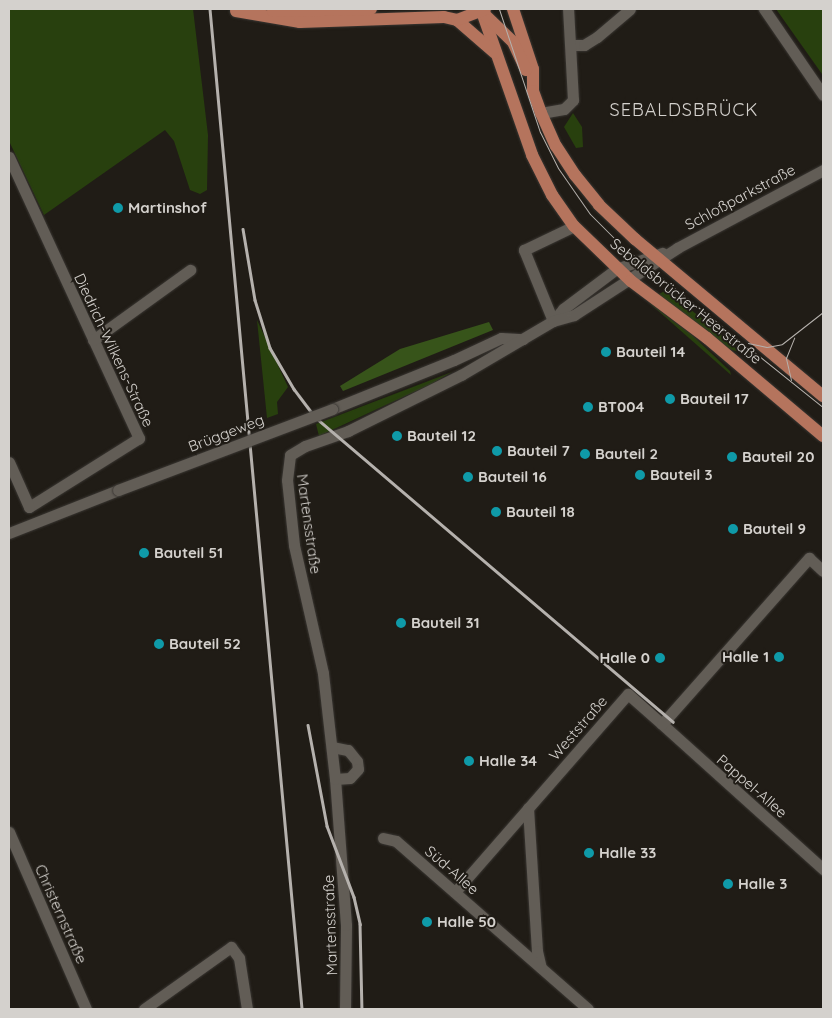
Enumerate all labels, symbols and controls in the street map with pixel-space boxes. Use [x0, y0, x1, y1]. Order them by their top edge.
district label: SEBALDSBRÜCK [608, 99, 760, 121]
street label: Schloßparkstraße [682, 160, 798, 234]
place label: Martinshof [128, 199, 207, 217]
marker: Martinshof [112, 202, 124, 214]
street label: Sebaldsbrücker Heerstraße [607, 234, 765, 368]
street label: Diedrich-Wilkens-Straße [70, 270, 158, 430]
place label: Bauteil 14 [616, 343, 685, 361]
marker: Bauteil 14 [600, 346, 612, 358]
place label: Bauteil 17 [680, 390, 749, 408]
marker: Bauteil 17 [664, 393, 676, 405]
place label: BT004 [598, 398, 644, 416]
marker: BT004 [582, 401, 594, 413]
street label: Brüggeweg [185, 410, 267, 456]
place label: Bauteil 12 [407, 427, 476, 445]
marker: Bauteil 12 [391, 430, 403, 442]
place label: Bauteil 7 [507, 442, 570, 460]
marker: Bauteil 7 [491, 445, 503, 457]
place label: Bauteil 2 [595, 445, 658, 463]
marker: Bauteil 2 [579, 448, 591, 460]
place label: Bauteil 20 [742, 448, 814, 466]
marker: Bauteil 20 [726, 451, 738, 463]
place label: Bauteil 3 [650, 466, 713, 484]
place label: Bauteil 16 [478, 468, 547, 486]
marker: Bauteil 3 [634, 469, 646, 481]
marker: Bauteil 16 [462, 471, 474, 483]
street label: Martensstraße [293, 473, 325, 575]
place label: Bauteil 18 [506, 503, 575, 521]
marker: Bauteil 18 [490, 506, 502, 518]
place label: Bauteil 9 [743, 520, 806, 538]
marker: Bauteil 9 [727, 523, 739, 535]
place label: Bauteil 51 [154, 544, 223, 562]
marker: Bauteil 51 [138, 547, 150, 559]
place label: Bauteil 31 [411, 614, 479, 632]
marker: Bauteil 31 [395, 617, 407, 629]
place label: Bauteil 52 [169, 635, 241, 653]
marker: Bauteil 52 [153, 638, 165, 650]
place label: Halle 1 [722, 648, 769, 666]
place label: Halle 0 [600, 649, 650, 667]
marker: Halle 1 [773, 651, 785, 663]
marker: Halle 0 [654, 652, 666, 664]
street label: Weststraße [545, 692, 611, 764]
street label: Pappel-Allee [713, 751, 791, 821]
place label: Halle 34 [479, 752, 537, 770]
marker: Halle 34 [463, 755, 475, 767]
street label: Süd-Allee [421, 842, 483, 898]
place label: Halle 33 [599, 844, 656, 862]
marker: Halle 33 [583, 847, 595, 859]
street label: Christernstraße [31, 862, 91, 966]
street label: Martensstraße [319, 874, 341, 976]
place label: Halle 3 [738, 875, 787, 893]
marker: Halle 3 [722, 878, 734, 890]
place label: Halle 50 [437, 913, 496, 931]
marker: Halle 50 [421, 916, 433, 928]

